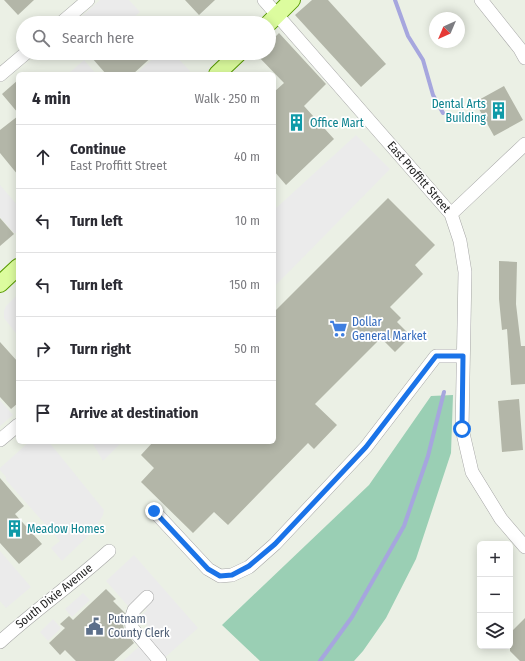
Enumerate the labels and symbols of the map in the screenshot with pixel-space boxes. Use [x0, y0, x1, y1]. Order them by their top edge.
north arrow [429, 12, 465, 48]
place label: Dental Arts Building [432, 97, 486, 125]
building icon: Dental Arts Building [489, 101, 509, 121]
building icon: Office Mart [287, 113, 307, 133]
place label: Office Mart [310, 116, 364, 130]
street label: East Proffitt Street [384, 139, 454, 215]
place label: Dollar General Market [352, 315, 427, 343]
supermarket icon: Dollar General Market [329, 319, 349, 339]
route start [453, 420, 471, 438]
route end [145, 502, 163, 520]
building icon: Meadow Homes [4, 519, 24, 539]
place label: Meadow Homes [27, 522, 105, 536]
street label: South Dixie Avenue [13, 561, 95, 631]
place label: Putnam County Clerk [108, 612, 170, 640]
public building icon: Putnam County Clerk [85, 616, 105, 636]

